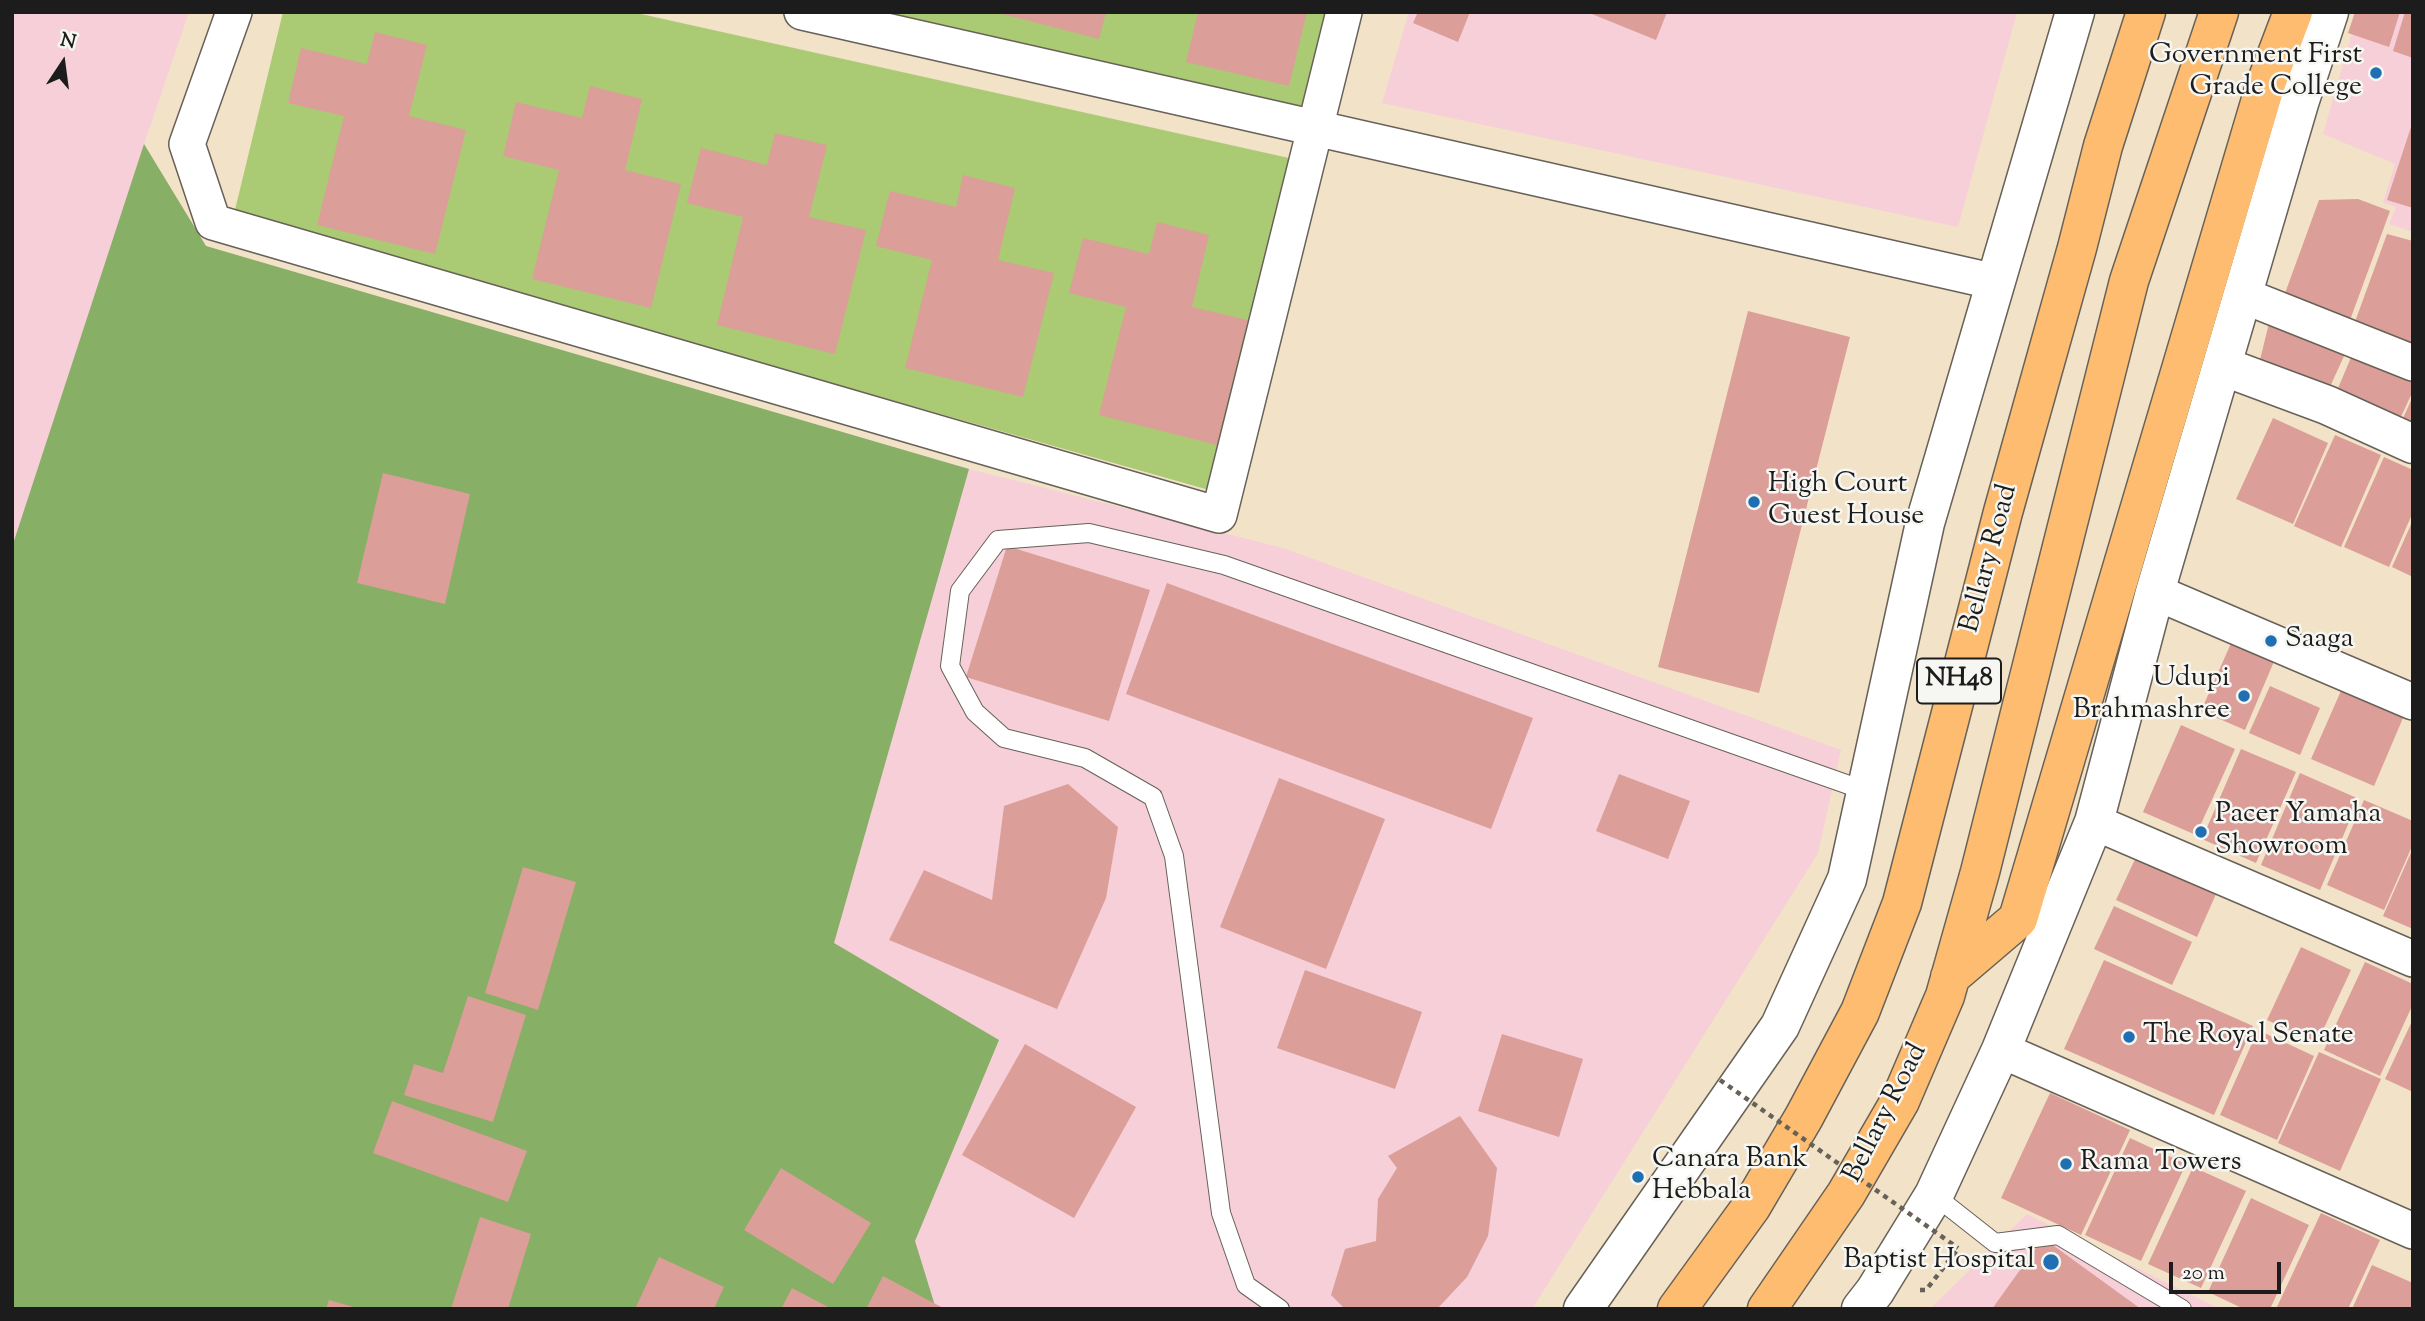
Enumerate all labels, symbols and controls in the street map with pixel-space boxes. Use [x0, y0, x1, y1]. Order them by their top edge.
text: N [57, 27, 78, 57]
north arrow [28, 28, 98, 98]
place label: Government First Grade College [2149, 40, 2362, 106]
marker: Government First Grade College [2368, 65, 2384, 81]
place label: High Court Guest House [1768, 469, 1924, 535]
street label: Bellary Road [1955, 481, 2027, 637]
marker: High Court Guest House [1746, 494, 1762, 510]
place label: Saaga [2285, 624, 2354, 658]
marker: Saaga [2263, 633, 2279, 649]
road number: NH48 [1917, 659, 2001, 704]
place label: Udupi Brahmashree [2073, 663, 2230, 729]
marker: Udupi Brahmashree [2236, 688, 2252, 704]
place label: Pacer Yamaha Showroom [2215, 799, 2381, 865]
marker: Pacer Yamaha Showroom [2193, 824, 2209, 840]
place label: The Royal Senate [2143, 1020, 2354, 1054]
marker: The Royal Senate [2121, 1029, 2137, 1045]
street label: Bellary Road [1838, 1039, 1936, 1189]
place label: Canara Bank Hebbala [1652, 1144, 1808, 1210]
place label: Rama Towers [2080, 1147, 2241, 1181]
marker: Rama Towers [2058, 1156, 2074, 1172]
marker: Canara Bank Hebbala [1630, 1169, 1646, 1185]
place label: Baptist Hospital [1843, 1245, 2035, 1279]
scale bar [2173, 1248, 2285, 1292]
marker: Baptist Hospital [2041, 1252, 2061, 1272]
text: 20 m [2182, 1259, 2225, 1289]

